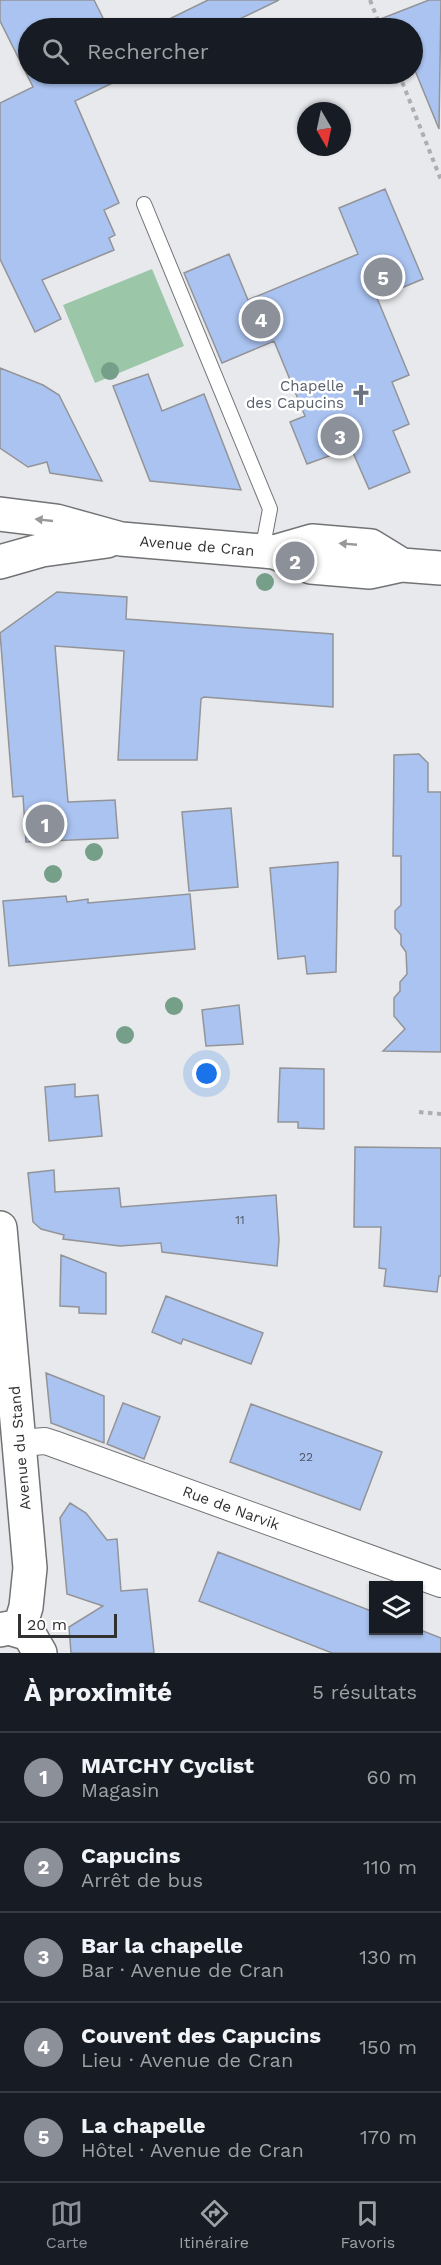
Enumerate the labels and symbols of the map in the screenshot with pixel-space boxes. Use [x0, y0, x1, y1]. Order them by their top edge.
north arrow [297, 102, 351, 156]
pin: 5 [364, 254, 403, 300]
pin: 4 [242, 296, 280, 342]
place label: Chapelle des Capucins [246, 377, 344, 412]
church icon: Chapelle des Capucins [349, 383, 373, 407]
pin: 3 [320, 414, 360, 458]
one-way arrow [34, 515, 53, 525]
street label: Avenue de Cran [139, 532, 255, 560]
pin: 2 [276, 538, 314, 584]
one-way arrow [339, 539, 358, 549]
pin: 1 [26, 802, 64, 846]
your location [192, 1059, 221, 1088]
house number: 11 [235, 1213, 245, 1227]
street label: Avenue du Stand [6, 1385, 34, 1511]
house number: 22 [299, 1450, 313, 1464]
street label: Rue de Narvik [180, 1482, 282, 1534]
scale bar [18, 1611, 117, 1638]

